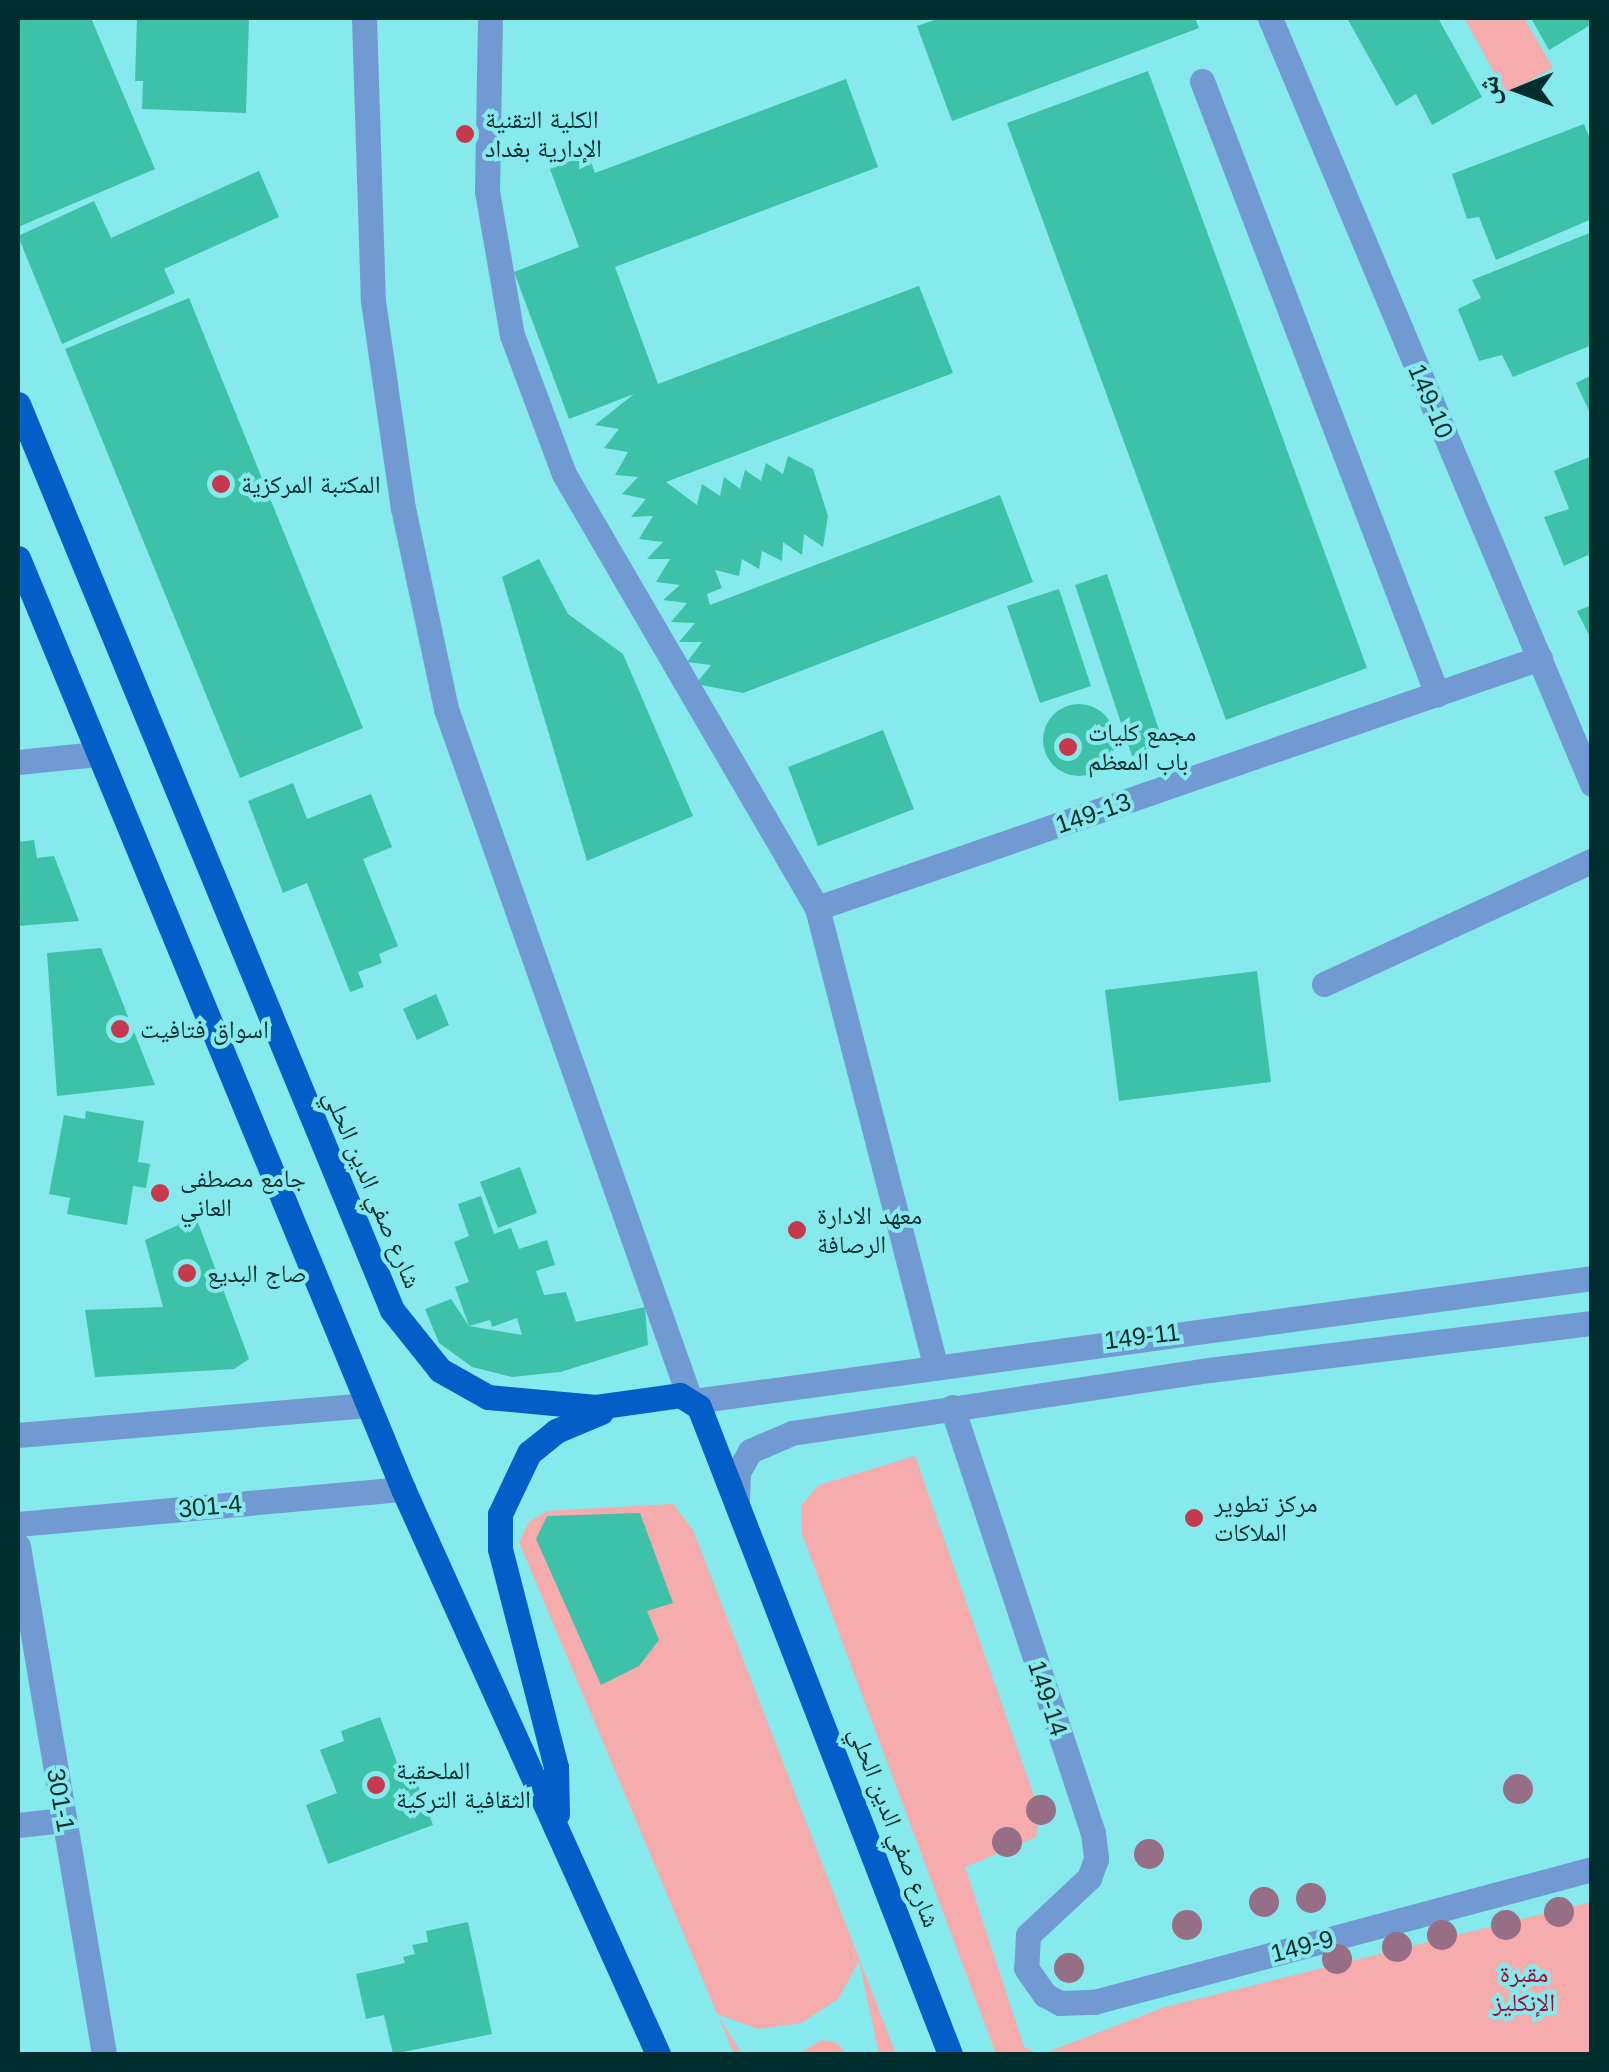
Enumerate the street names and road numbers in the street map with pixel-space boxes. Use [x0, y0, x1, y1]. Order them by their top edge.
street label: 149-10 [1402, 359, 1460, 443]
street label: 149-13 [1051, 786, 1135, 840]
street label: شارع صفي الدين الحلي [318, 1085, 428, 1293]
street label: 149-11 [1102, 1316, 1182, 1356]
street label: 301-4 [177, 1488, 243, 1524]
street label: 149-14 [1022, 1656, 1074, 1740]
street label: شارع صفي الدين الحلي [843, 1722, 947, 1932]
street label: 301-1 [41, 1766, 81, 1834]
street label: 149-9 [1267, 1923, 1337, 1969]

